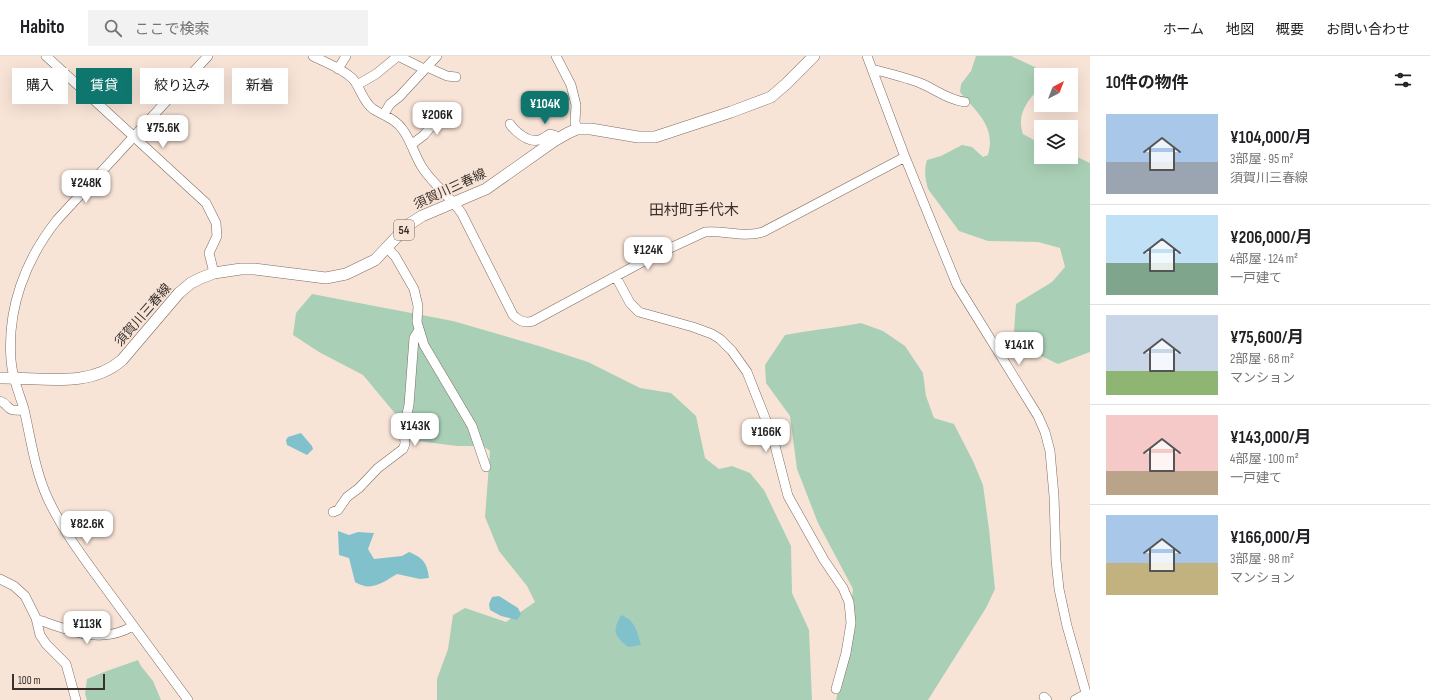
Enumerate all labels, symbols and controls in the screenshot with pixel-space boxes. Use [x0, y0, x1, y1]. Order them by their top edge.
search box [88, 10, 368, 46]
text: Habito [20, 16, 64, 39]
icon: search [102, 17, 124, 39]
text: ここで検索 [134, 20, 209, 39]
text: ホーム [1162, 21, 1204, 38]
text: 地図 [1226, 21, 1254, 38]
text: 概要 [1276, 21, 1304, 38]
text: お問い合わせ [1326, 21, 1410, 38]
chip: 購入 [12, 68, 68, 104]
chip: 賃貸 [76, 68, 132, 104]
chip: 絞り込み [140, 68, 224, 104]
chip: 新着 [232, 68, 288, 104]
north arrow [1034, 68, 1078, 112]
map controls [1034, 68, 1078, 164]
icon: filters [1392, 69, 1414, 91]
text: 10件の物件 [1106, 73, 1189, 93]
pin: ¥104K [517, 91, 573, 125]
text: ¥104K [530, 96, 560, 112]
pin: ¥206K [409, 102, 465, 136]
text: ¥206K [421, 107, 453, 123]
pin: ¥75.6K [130, 115, 196, 149]
text: ¥75.6K [146, 120, 180, 136]
button: layers [1034, 120, 1078, 164]
text: ¥104,000/月 [1230, 128, 1312, 148]
icon: home [1138, 130, 1186, 178]
text: 3部屋 · 95 m² [1230, 151, 1294, 167]
street label: 須賀川三春線 [411, 165, 489, 213]
pin: ¥248K [58, 170, 114, 204]
text: 須賀川三春線 [1230, 170, 1308, 186]
text: ¥248K [71, 175, 101, 191]
district label: 田村町手代木 [649, 201, 739, 220]
road number: 54 [394, 220, 414, 240]
text: ¥206,000/月 [1230, 228, 1313, 248]
icon: home [1138, 231, 1186, 279]
pin: ¥124K [620, 237, 676, 271]
text: ¥124K [633, 242, 663, 258]
text: 4部屋 · 124 m² [1230, 251, 1298, 267]
text: 一戸建て [1230, 270, 1282, 286]
street label: 須賀川三春線 [111, 280, 175, 350]
text: ¥75,600/月 [1230, 328, 1304, 348]
icon: home [1138, 331, 1186, 379]
pin: ¥141K [991, 332, 1047, 366]
text: ¥141K [1004, 337, 1034, 353]
text: 2部屋 · 68 m² [1230, 351, 1294, 367]
text: マンション [1230, 370, 1295, 386]
pin: ¥143K [387, 413, 443, 447]
text: ¥143K [400, 418, 430, 434]
pin: ¥166K [738, 419, 794, 453]
text: ¥166K [751, 424, 781, 440]
text: ¥143,000/月 [1230, 428, 1312, 448]
icon: home [1138, 431, 1186, 479]
text: 4部屋 · 100 m² [1230, 451, 1299, 467]
text: 一戸建て [1230, 470, 1282, 486]
pin: ¥82.6K [54, 511, 120, 545]
text: ¥82.6K [70, 516, 104, 532]
text: ¥166,000/月 [1230, 528, 1312, 548]
icon: home [1138, 531, 1186, 579]
text: 3部屋 · 98 m² [1230, 551, 1294, 567]
text: マンション [1230, 570, 1295, 586]
pin: ¥113K [59, 611, 115, 645]
text: ¥113K [72, 616, 102, 632]
scale bar [12, 672, 105, 691]
text: 100 m [18, 674, 40, 687]

